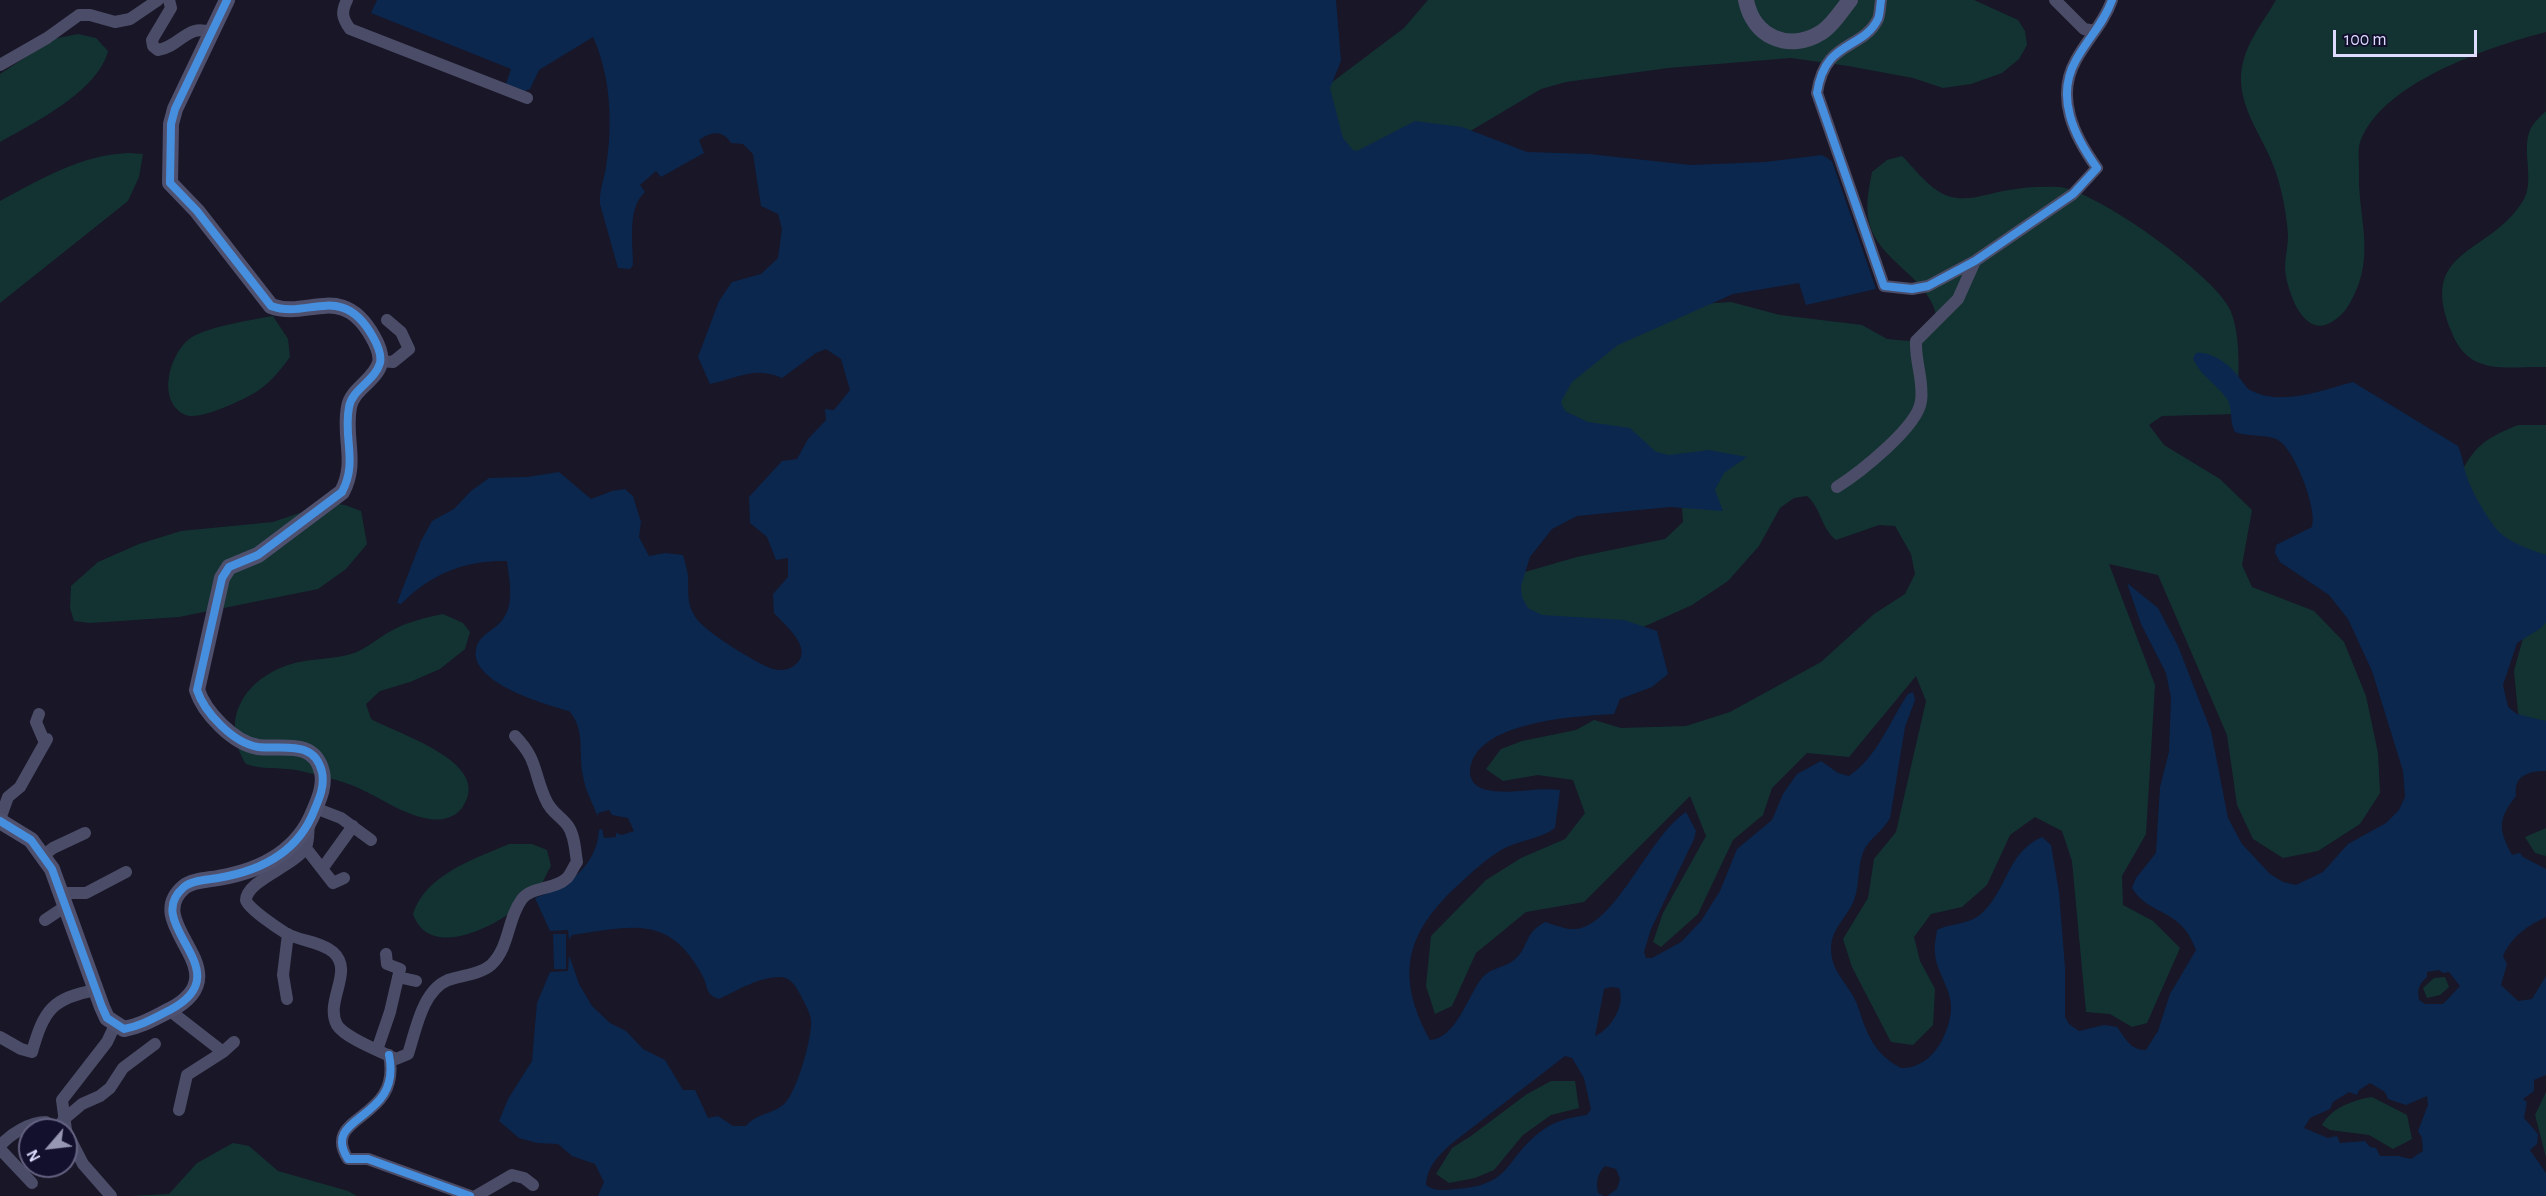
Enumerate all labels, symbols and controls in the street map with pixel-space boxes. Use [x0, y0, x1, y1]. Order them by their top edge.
scale bar [2336, 18, 2480, 56]
text: 100 m [2344, 31, 2387, 49]
north arrow [18, 1118, 78, 1178]
text: N [24, 1147, 44, 1164]

